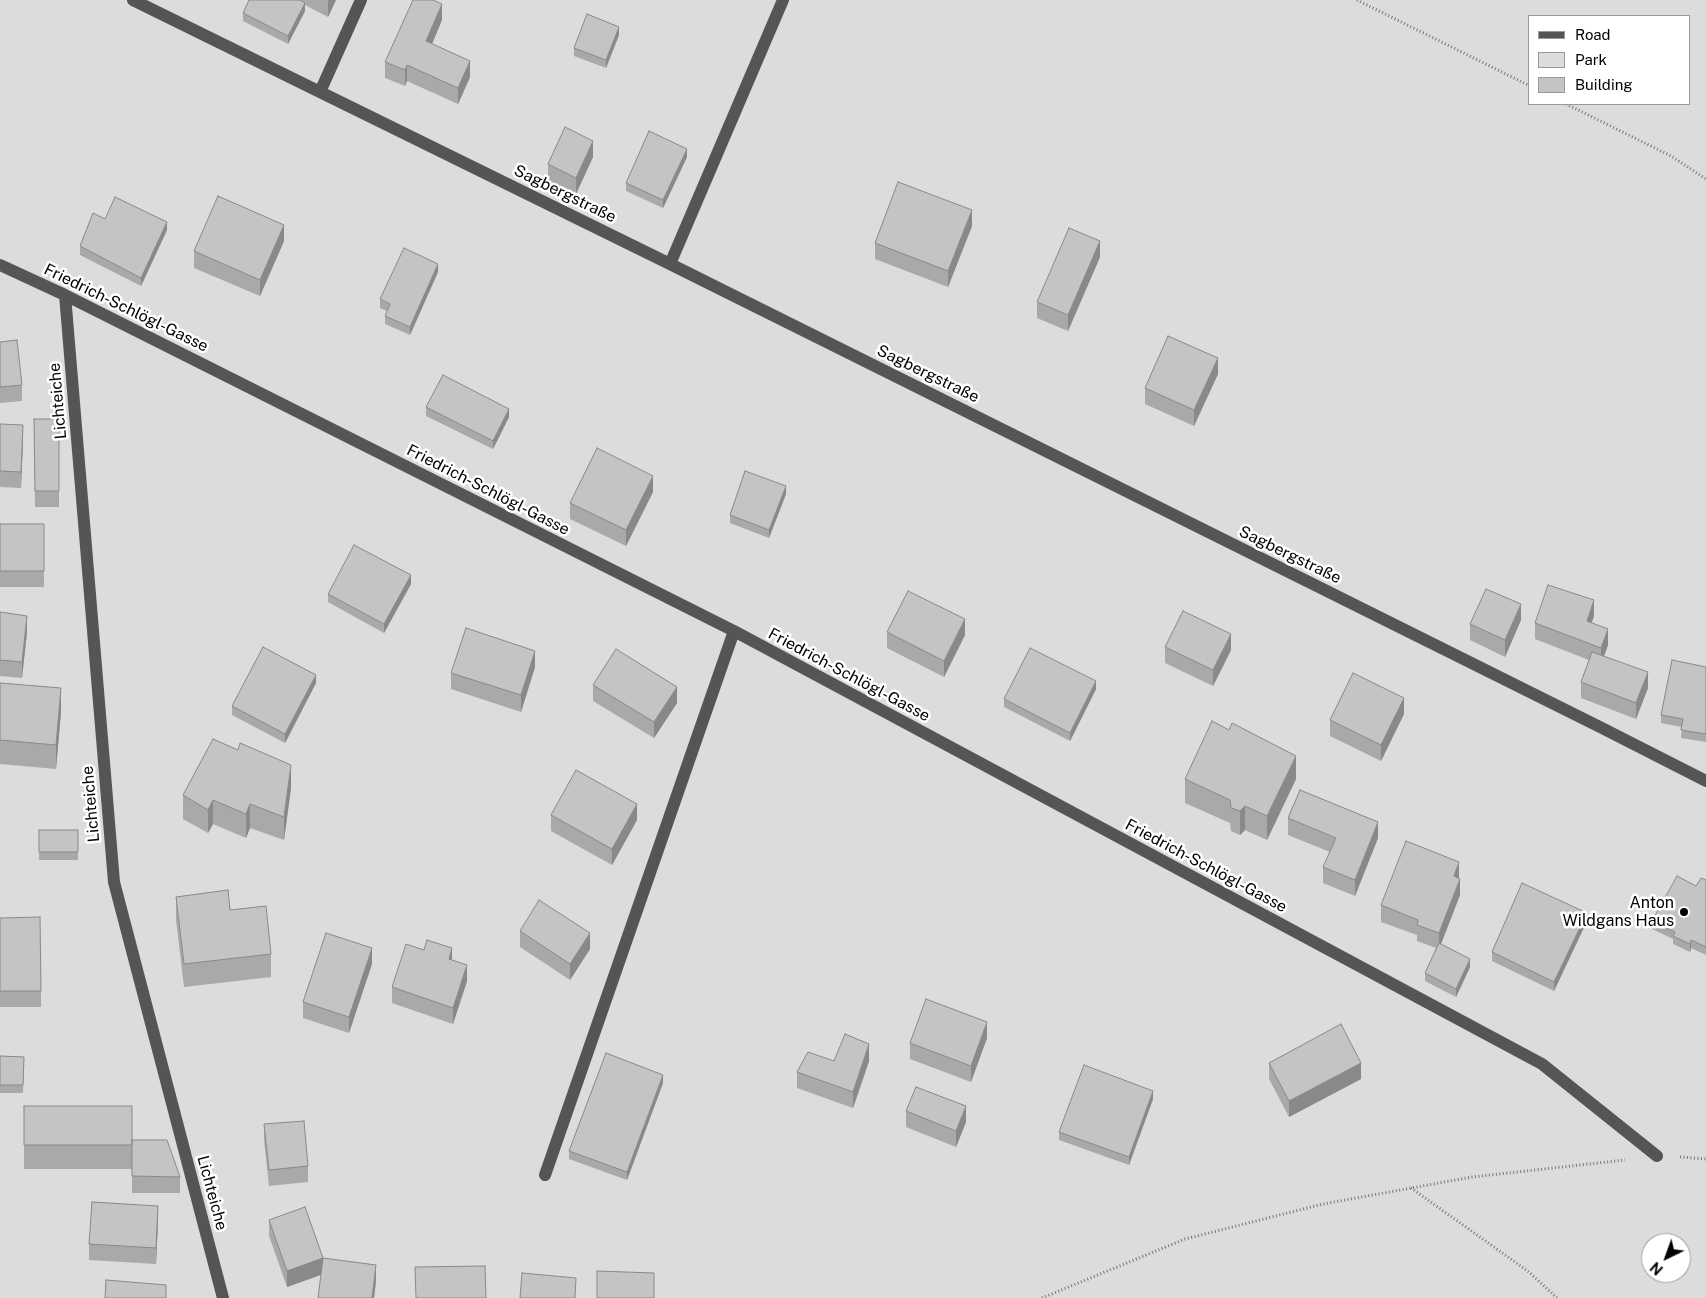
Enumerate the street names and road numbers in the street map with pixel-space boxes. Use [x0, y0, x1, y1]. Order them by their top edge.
street label: Sagbergstraße [511, 161, 619, 227]
street label: Friedrich-Schlögl-Gasse [41, 260, 211, 356]
street label: Sagbergstraße [874, 341, 982, 407]
street label: Lichteiche [45, 362, 71, 440]
street label: Friedrich-Schlögl-Gasse [403, 440, 573, 540]
street label: Sagbergstraße [1236, 522, 1344, 588]
street label: Friedrich-Schlögl-Gasse [765, 624, 933, 726]
street label: Lichteiche [78, 765, 104, 843]
street label: Friedrich-Schlögl-Gasse [1122, 815, 1290, 917]
street label: Lichteiche [193, 1154, 231, 1232]

